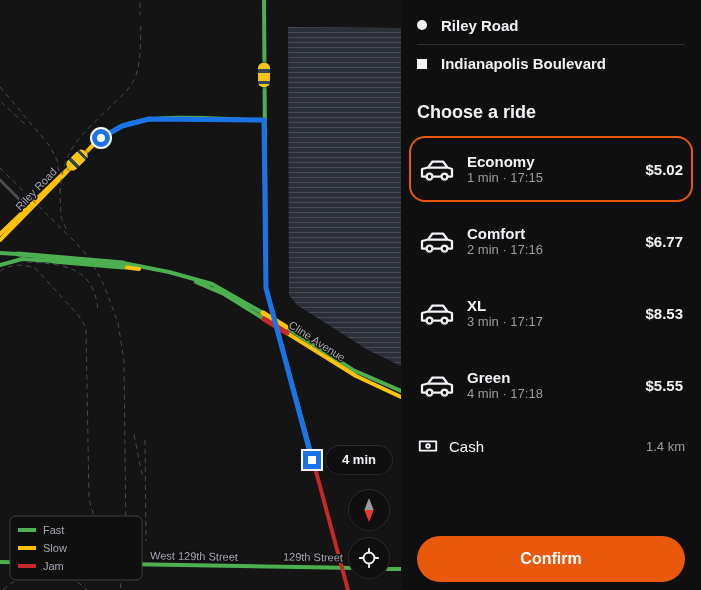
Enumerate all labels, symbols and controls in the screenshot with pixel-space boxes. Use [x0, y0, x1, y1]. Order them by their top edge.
text: Riley Road [441, 17, 519, 34]
text: Indianapolis Boulevard [441, 55, 606, 72]
car [258, 63, 270, 87]
text: Choose a ride [417, 102, 536, 122]
route start [92, 129, 110, 147]
car [64, 147, 90, 173]
icon: car [419, 151, 455, 187]
text: Economy [467, 153, 535, 170]
text: $5.02 [645, 161, 683, 178]
street label: Riley Road [13, 165, 59, 213]
text: 1 min · 17:15 [467, 170, 543, 185]
icon: car [419, 223, 455, 259]
text: Comfort [467, 225, 525, 242]
text: $6.77 [645, 233, 683, 250]
text: 2 min · 17:16 [467, 242, 543, 257]
icon: car [419, 295, 455, 331]
text: XL [467, 297, 486, 314]
text: $8.53 [645, 305, 683, 322]
text: 3 min · 17:17 [467, 314, 543, 329]
street label: Cline Avenue [287, 318, 347, 364]
icon: car [419, 367, 455, 403]
text: Green [467, 369, 510, 386]
text: $5.55 [645, 377, 683, 394]
text: 4 min · 17:18 [467, 386, 543, 401]
icon: cash [417, 435, 439, 457]
text: Cash [449, 438, 484, 455]
text: 1.4 km [646, 439, 685, 454]
callout: 4 min [326, 446, 392, 474]
route end [303, 451, 321, 469]
text: 4 min [342, 452, 376, 467]
north arrow [349, 490, 389, 530]
map controls [349, 490, 389, 578]
legend [10, 516, 142, 580]
text: Fast [43, 524, 64, 536]
button: Confirm [417, 536, 685, 582]
button: locate [349, 538, 389, 578]
text: Slow [43, 542, 67, 554]
street label: West 129th Street [150, 549, 238, 563]
street label: 129th Street [283, 550, 343, 564]
text: Jam [43, 560, 64, 572]

